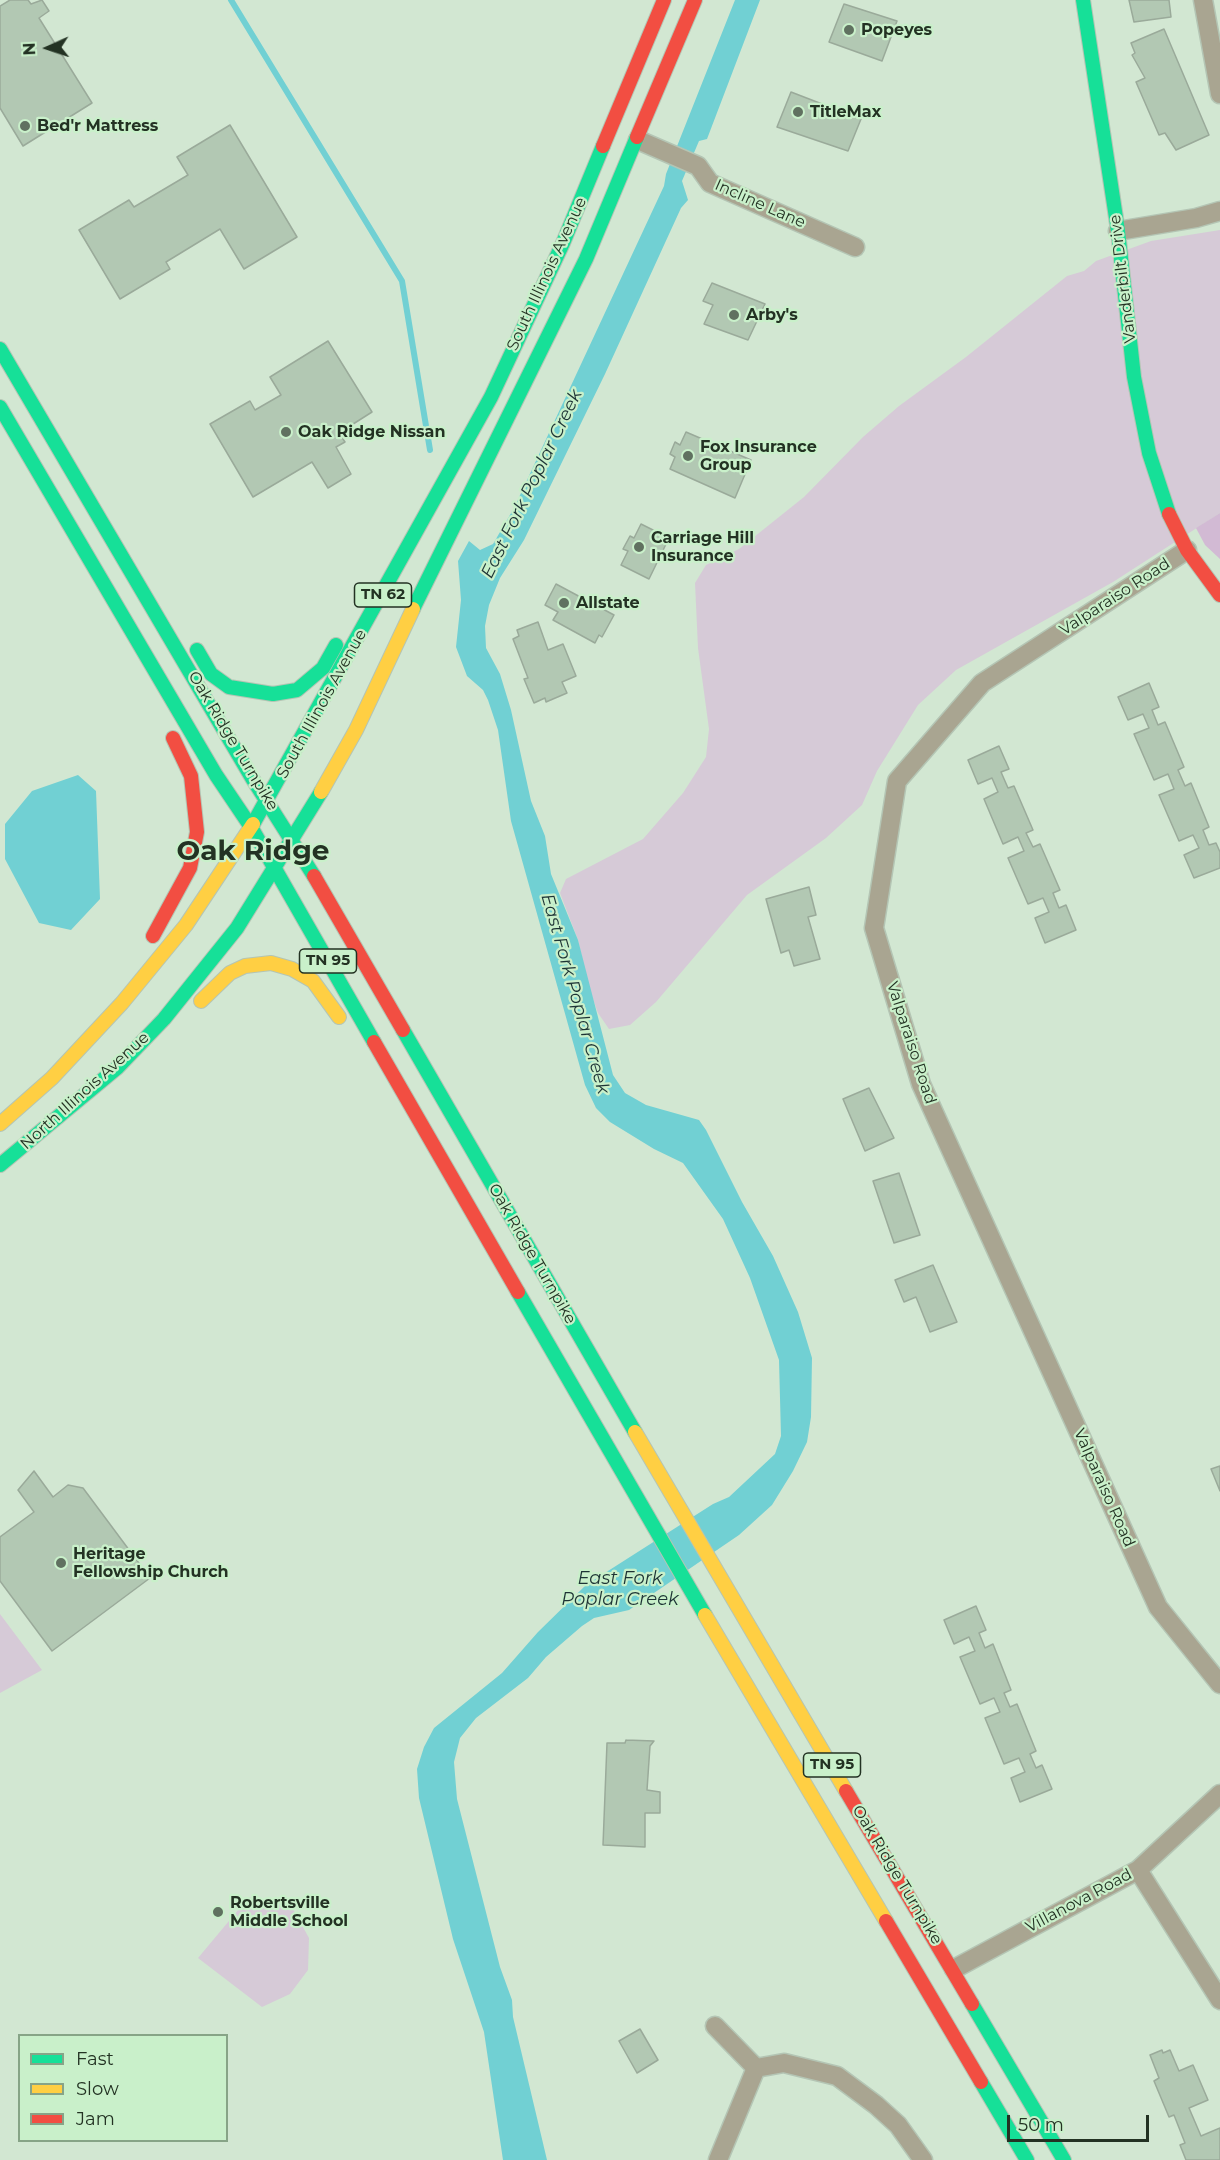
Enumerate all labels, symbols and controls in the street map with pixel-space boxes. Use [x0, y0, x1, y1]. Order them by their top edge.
north arrow [18, 18, 78, 78]
place label: Popeyes [861, 20, 932, 40]
marker: Popeyes [842, 23, 856, 37]
text: N [20, 42, 39, 56]
place label: TitleMax [810, 102, 881, 122]
marker: TitleMax [791, 105, 805, 119]
place label: Bed'r Mattress [37, 116, 158, 136]
marker: Bed'r Mattress [18, 119, 32, 133]
street label: Incline Lane [712, 175, 808, 233]
street label: South Illinois Avenue [503, 194, 591, 354]
street label: Vanderbilt Drive [1106, 214, 1140, 344]
place label: Arby's [746, 305, 798, 325]
marker: Arby's [727, 308, 741, 322]
water label: East Fork Poplar Creek [477, 386, 587, 582]
place label: Oak Ridge Nissan [298, 422, 446, 442]
marker: Oak Ridge Nissan [279, 425, 293, 439]
place label: Fox Insurance Group [700, 437, 817, 475]
marker: Fox Insurance Group [681, 449, 695, 463]
place label: Carriage Hill Insurance [651, 528, 754, 566]
marker: Carriage Hill Insurance [632, 540, 646, 554]
street label: Valparaiso Road [1056, 554, 1174, 640]
road number: TN 62 [354, 583, 412, 607]
place label: Allstate [576, 593, 640, 613]
marker: Allstate [557, 596, 571, 610]
street label: South Illinois Avenue [273, 626, 371, 782]
street label: Oak Ridge Turnpike [184, 668, 282, 814]
district label: Oak Ridge [177, 835, 329, 869]
water label: East Fork Poplar Creek [536, 891, 614, 1097]
road number: TN 95 [300, 949, 356, 973]
street label: Valparaiso Road [882, 979, 940, 1107]
street label: North Illinois Avenue [17, 1028, 153, 1154]
street label: Oak Ridge Turnpike [484, 1180, 580, 1328]
street label: Valparaiso Road [1069, 1426, 1139, 1550]
place label: Heritage Fellowship Church [73, 1544, 229, 1582]
marker: Heritage Fellowship Church [54, 1556, 68, 1570]
water label: East Fork Poplar Creek [561, 1568, 679, 1610]
road number: TN 95 [804, 1753, 860, 1777]
street label: Oak Ridge Turnpike [848, 1802, 946, 1948]
street label: Villanova Road [1023, 1865, 1135, 1937]
place label: Robertsville Middle School [230, 1893, 348, 1931]
marker: Robertsville Middle School [211, 1905, 225, 1919]
legend [18, 2034, 228, 2142]
text: Fast [76, 2048, 114, 2070]
text: Slow [76, 2078, 119, 2100]
scale bar [1010, 2103, 1152, 2141]
text: Jam [76, 2108, 115, 2130]
text: 50 m [1018, 2114, 1064, 2136]

